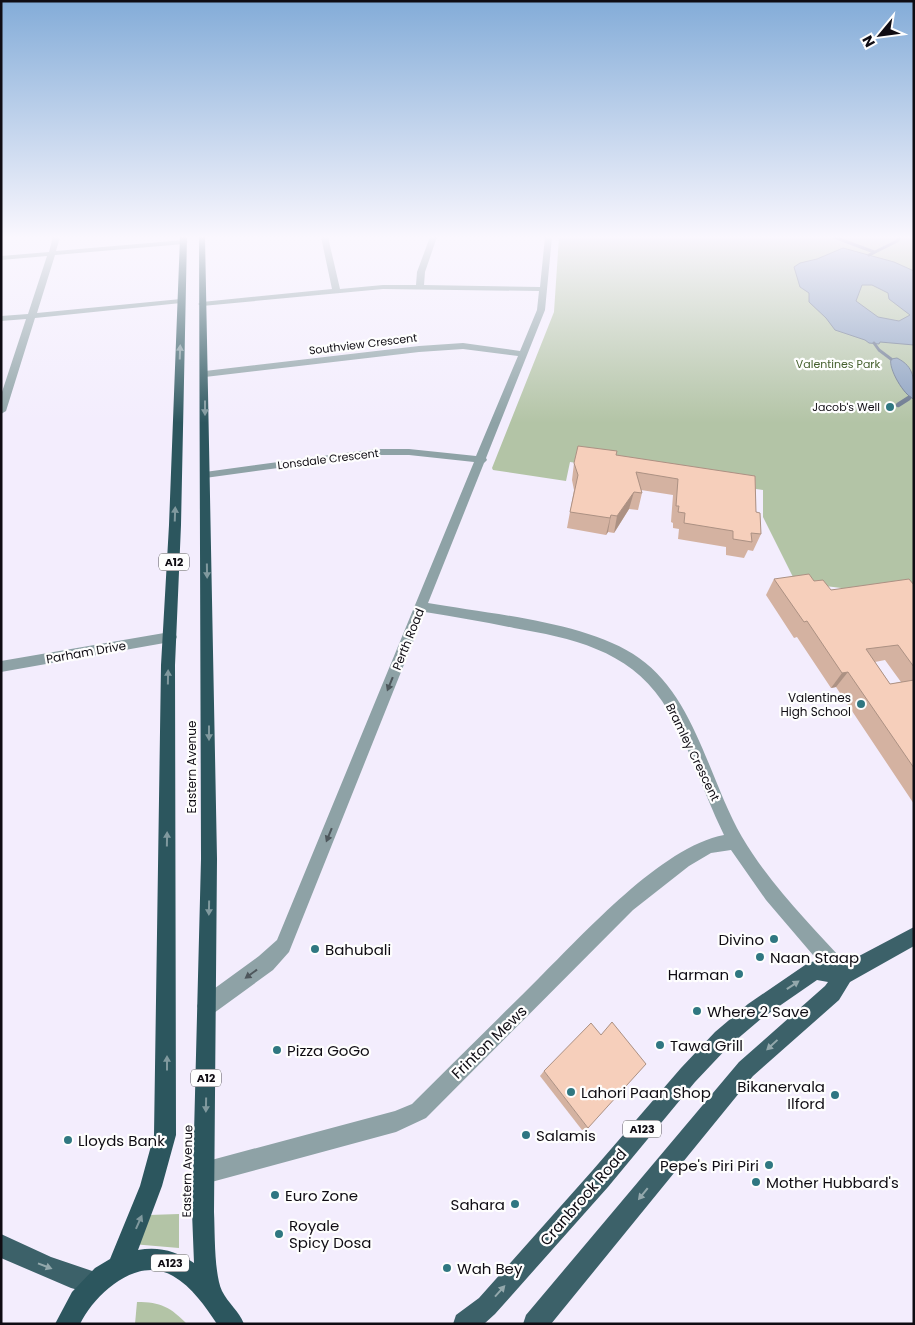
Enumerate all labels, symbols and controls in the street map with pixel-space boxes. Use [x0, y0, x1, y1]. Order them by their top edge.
north arrow [855, 10, 905, 60]
text: N [857, 32, 880, 51]
street label: Southview Crescent [308, 329, 418, 359]
one-way arrow [176, 344, 184, 360]
park label: Valentines Park [796, 356, 880, 372]
place label: Jacob's Well [812, 399, 880, 415]
one-way arrow [201, 401, 209, 417]
marker: Jacob's Well [884, 401, 896, 413]
street label: Lonsdale Crescent [277, 445, 379, 473]
one-way arrow [172, 506, 180, 522]
road number: A12 [159, 554, 189, 570]
one-way arrow [203, 563, 211, 579]
street label: Perth Road [388, 606, 428, 672]
street label: Parham Drive [45, 637, 127, 667]
one-way arrow [164, 668, 172, 684]
one-way arrow [385, 677, 393, 691]
place label: Valentines High School [780, 689, 851, 720]
marker: Valentines High School [855, 698, 867, 710]
street label: Bramley Crescent [662, 700, 724, 804]
street label: Eastern Avenue [183, 721, 200, 813]
one-way arrow [205, 726, 213, 742]
one-way arrow [325, 828, 333, 843]
one-way arrow [163, 831, 171, 847]
one-way arrow [204, 900, 212, 916]
place label: Divino [718, 929, 764, 950]
marker: Divino [768, 933, 780, 945]
place label: Bahubali [325, 939, 391, 960]
marker: Bahubali [309, 943, 321, 955]
place label: Naan Staap [770, 947, 859, 968]
marker: Naan Staap [754, 951, 766, 963]
place label: Harman [668, 964, 729, 985]
one-way arrow [245, 968, 258, 979]
marker: Harman [733, 968, 745, 980]
one-way arrow [787, 980, 800, 990]
street label: Frinton Mews [447, 1000, 531, 1083]
place label: Where 2 Save [707, 1001, 809, 1022]
marker: Where 2 Save [691, 1005, 703, 1017]
place label: Tawa Grill [670, 1035, 743, 1056]
marker: Tawa Grill [654, 1039, 666, 1051]
one-way arrow [766, 1039, 778, 1051]
place label: Pizza GoGo [287, 1040, 370, 1061]
marker: Pizza GoGo [271, 1044, 283, 1056]
one-way arrow [163, 1055, 171, 1071]
road number: A12 [191, 1070, 221, 1086]
place label: Bikanervala Ilford [737, 1076, 825, 1114]
place label: Lahori Paan Shop [581, 1082, 711, 1103]
marker: Lahori Paan Shop [565, 1086, 577, 1098]
marker: Bikanervala Ilford [829, 1089, 841, 1101]
one-way arrow [202, 1098, 210, 1114]
road number: A123 [623, 1120, 661, 1138]
street label: Eastern Avenue [178, 1124, 196, 1218]
place label: Salamis [536, 1125, 596, 1146]
marker: Salamis [520, 1129, 532, 1141]
place label: Lloyds Bank [78, 1130, 165, 1151]
marker: Lloyds Bank [62, 1134, 74, 1146]
street label: Cranbrook Road [535, 1144, 631, 1250]
place label: Pepe's Piri Piri [660, 1155, 759, 1176]
marker: Pepe's Piri Piri [763, 1159, 775, 1171]
place label: Mother Hubbard's [766, 1172, 899, 1193]
marker: Mother Hubbard's [750, 1176, 762, 1188]
place label: Euro Zone [285, 1185, 358, 1206]
one-way arrow [637, 1188, 648, 1201]
marker: Euro Zone [269, 1189, 281, 1201]
place label: Sahara [451, 1194, 505, 1215]
marker: Sahara [509, 1198, 521, 1210]
one-way arrow [135, 1215, 143, 1229]
place label: Royale Spicy Dosa [289, 1215, 371, 1253]
marker: Royale Spicy Dosa [273, 1228, 285, 1240]
road number: A123 [151, 1254, 189, 1272]
place label: Wah Bey [457, 1258, 523, 1279]
one-way arrow [38, 1262, 53, 1270]
marker: Wah Bey [441, 1262, 453, 1274]
one-way arrow [495, 1284, 506, 1297]

